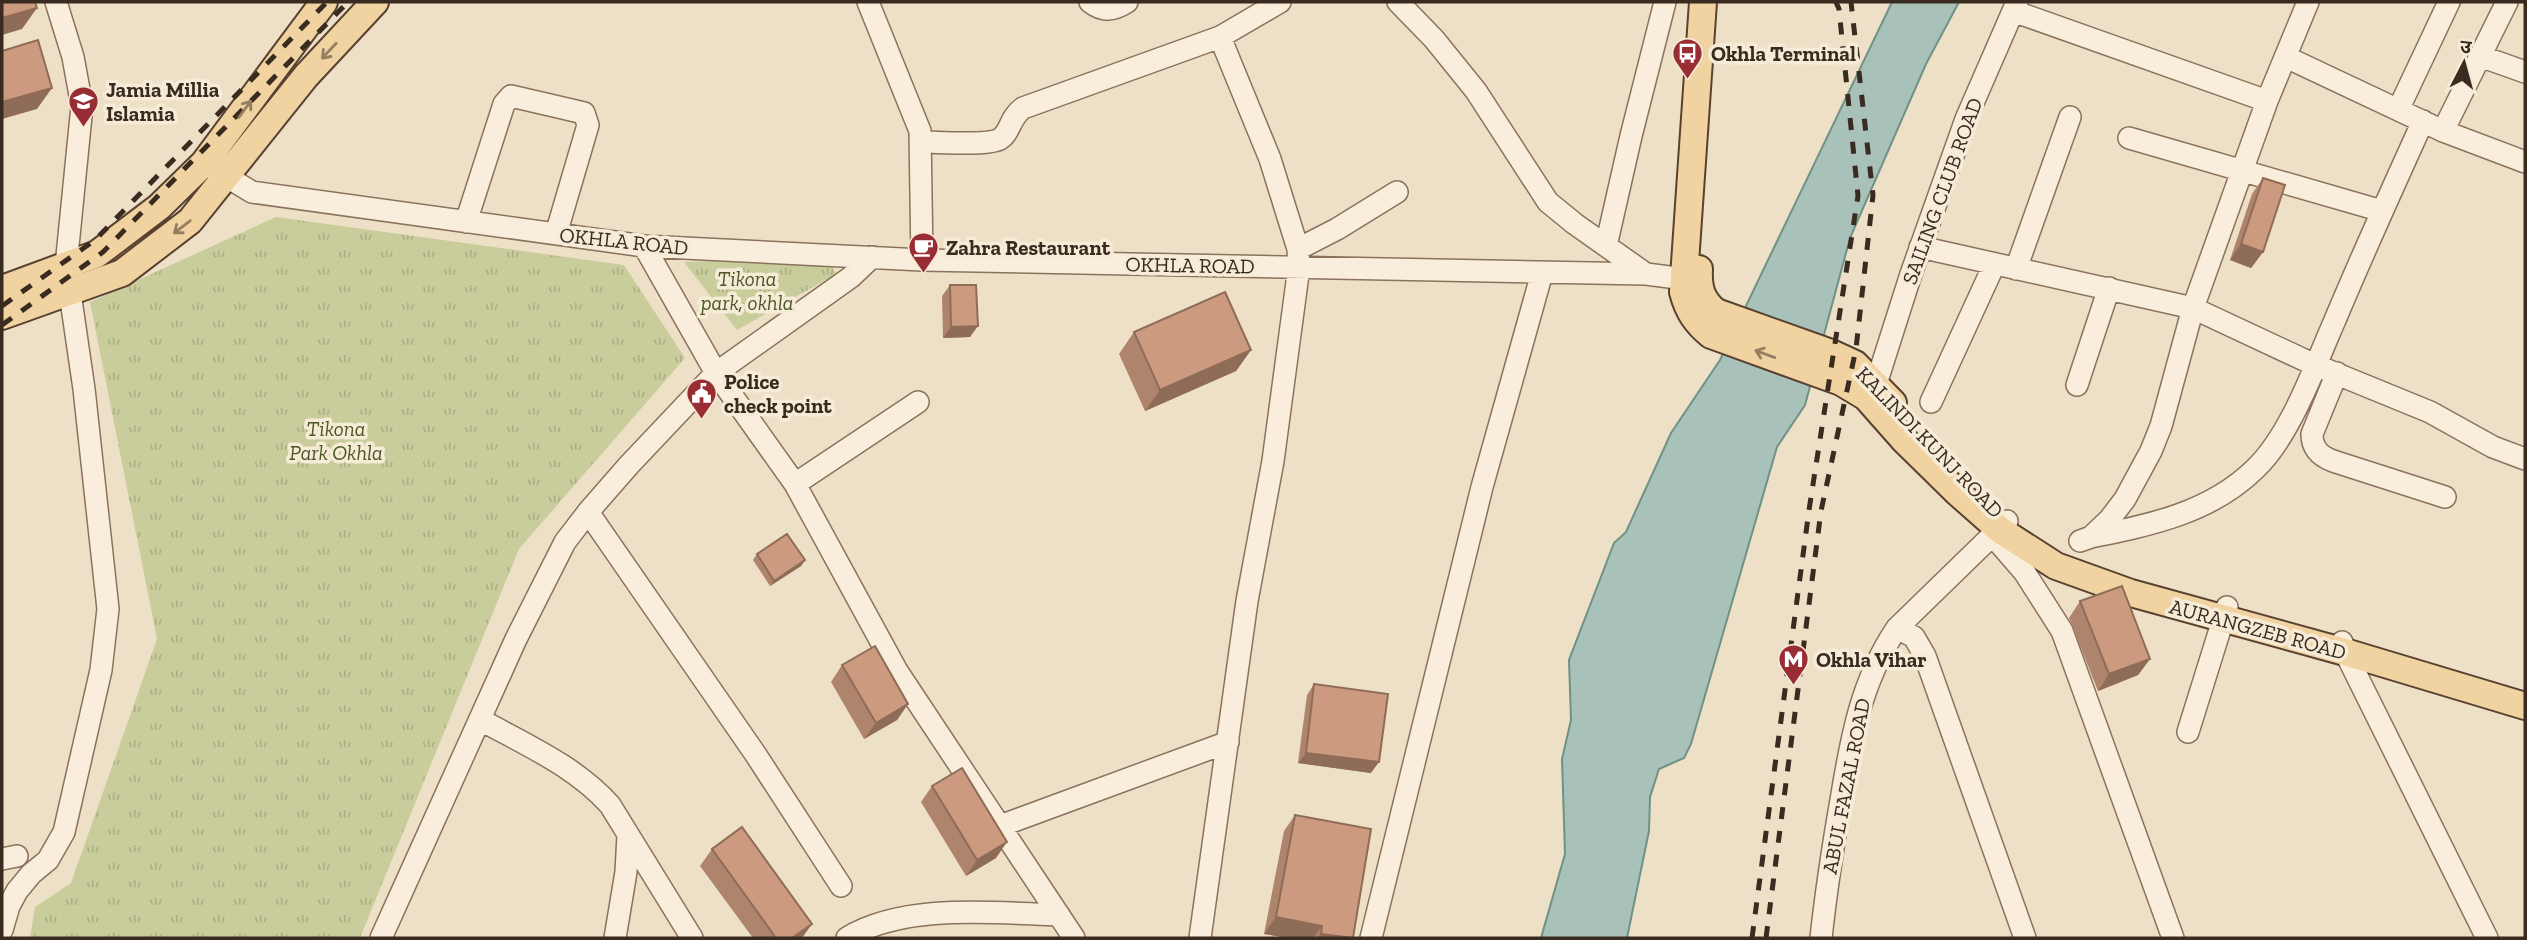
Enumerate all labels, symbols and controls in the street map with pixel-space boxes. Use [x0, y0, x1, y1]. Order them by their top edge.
north arrow [2429, 28, 2499, 98]
text: उ [2459, 35, 2473, 59]
bus stop icon: Okhla Terminal [1671, 36, 1705, 80]
place label: Okhla Terminal [1711, 41, 1856, 66]
one-way arrow [320, 43, 337, 60]
place label: Jamia Millia Islamia [106, 77, 220, 126]
school or university icon: Jamia Millia Islamia [66, 84, 100, 128]
street label: SAILING CLUB ROAD [1897, 94, 1987, 288]
one-way arrow [238, 100, 253, 119]
one-way arrow [173, 220, 191, 235]
street label: OKHLA ROAD [558, 222, 690, 260]
cafe icon: Zahra Restaurant [906, 230, 940, 274]
place label: Zahra Restaurant [946, 235, 1111, 260]
street label: OKHLA ROAD [1125, 251, 1255, 279]
park label: Tikona park, okhla [700, 266, 793, 315]
one-way arrow [1755, 347, 1777, 360]
street label: KALINDI KUNJ ROAD [1851, 361, 2009, 523]
place label: Police check point [724, 369, 832, 418]
public building icon: Police check point [684, 376, 718, 420]
park label: Tikona Park Okhla [289, 416, 383, 465]
street label: AURANGZEB ROAD [2167, 593, 2349, 665]
metro station icon: Okhla Vihar [1776, 642, 1810, 686]
place label: Okhla Vihar [1816, 647, 1927, 672]
street label: ABUL FAZAL ROAD [1817, 696, 1875, 876]

